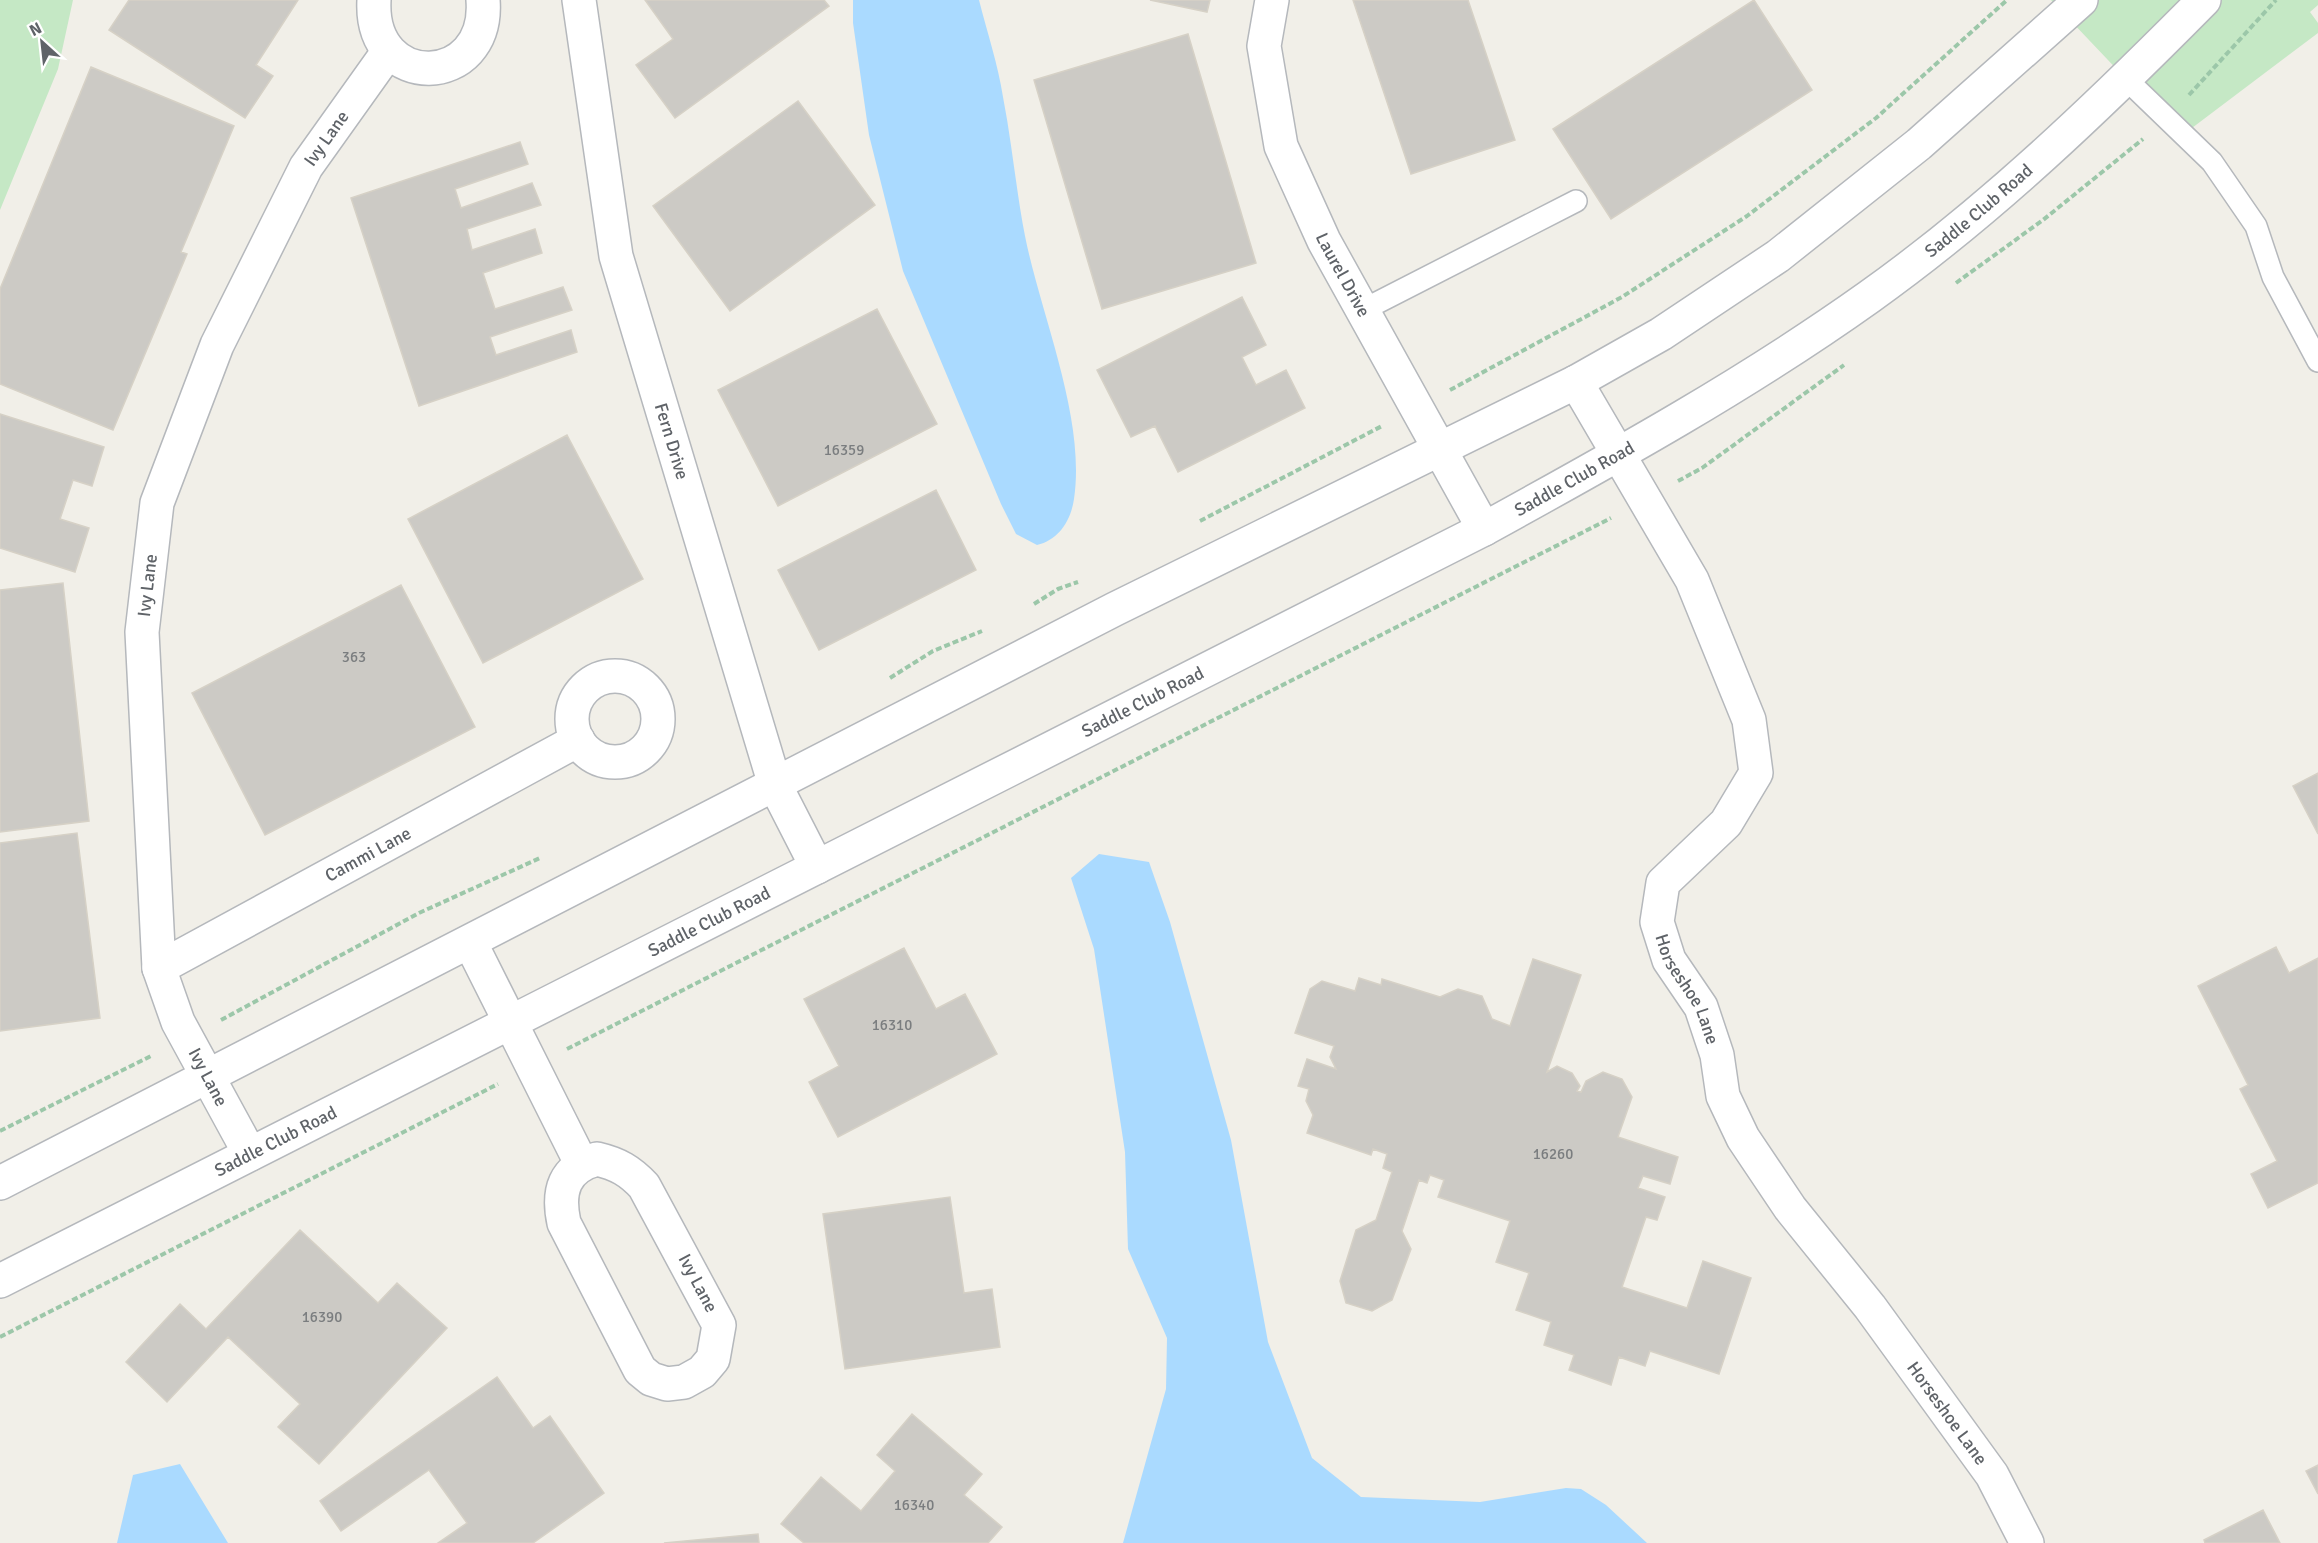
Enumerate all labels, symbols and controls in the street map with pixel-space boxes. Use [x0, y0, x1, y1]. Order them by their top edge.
north arrow [12, 12, 72, 72]
text: N [26, 18, 45, 41]
street label: Ivy Lane [299, 106, 354, 171]
street label: Saddle Club Road [1920, 159, 2037, 262]
street label: Laurel Drive [1311, 229, 1375, 321]
street label: Fern Drive [650, 400, 694, 482]
street label: Saddle Club Road [1510, 436, 1638, 521]
house number: 16359 [824, 441, 864, 459]
street label: Ivy Lane [133, 553, 162, 618]
house number: 363 [342, 648, 366, 666]
street label: Saddle Club Road [1078, 662, 1207, 742]
street label: Cammi Lane [321, 822, 415, 887]
street label: Saddle Club Road [644, 882, 774, 962]
street label: Horseshoe Lane [1650, 931, 1724, 1047]
house number: 16310 [872, 1016, 912, 1034]
street label: Ivy Lane [183, 1044, 233, 1110]
street label: Saddle Club Road [211, 1101, 340, 1181]
house number: 16260 [1533, 1145, 1573, 1163]
street label: Ivy Lane [673, 1250, 723, 1316]
house number: 16390 [302, 1308, 342, 1326]
street label: Horseshoe Lane [1902, 1357, 1992, 1469]
house number: 16340 [894, 1496, 934, 1514]

